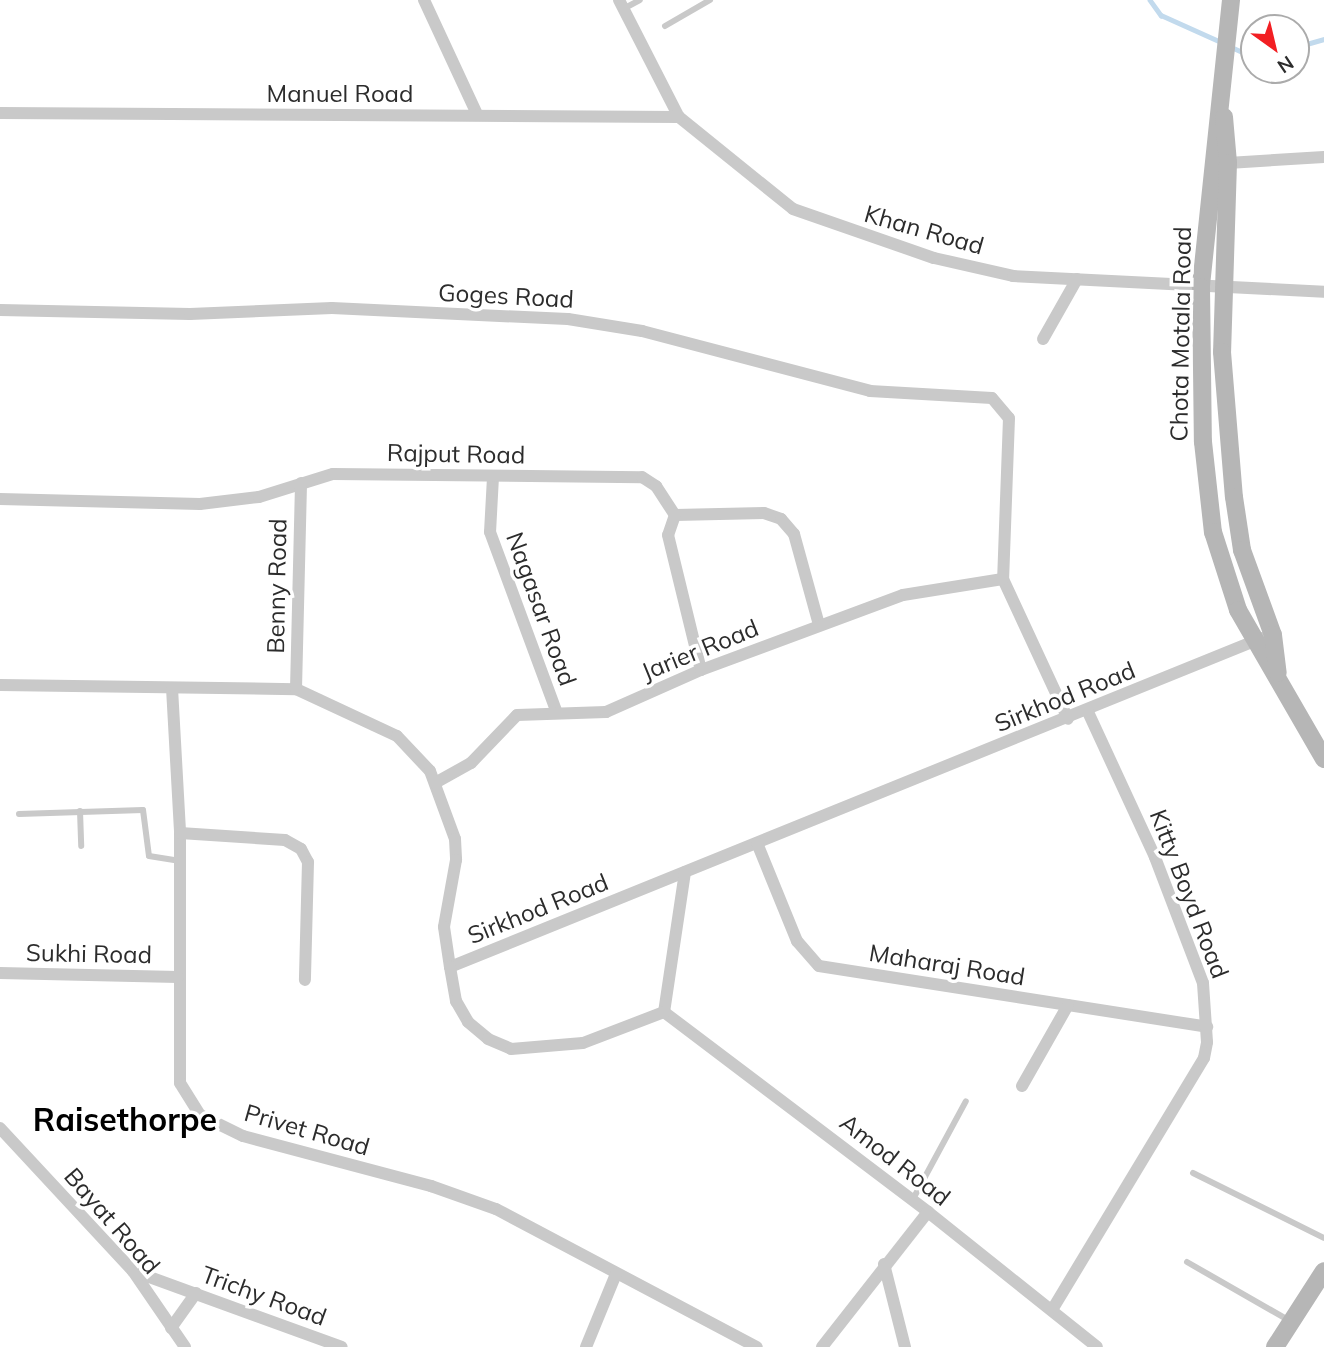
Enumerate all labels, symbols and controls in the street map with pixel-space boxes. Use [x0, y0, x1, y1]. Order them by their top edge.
north arrow [1240, 14, 1310, 84]
text: N [1273, 51, 1298, 79]
street label: Manuel Road [267, 80, 413, 108]
street label: Khan Road [861, 199, 987, 261]
street label: Chota Motala Road [1165, 226, 1197, 442]
street label: Goges Road [437, 278, 575, 314]
street label: Rajput Road [387, 438, 525, 470]
street label: Benny Road [261, 518, 293, 654]
street label: Nagasar Road [500, 528, 582, 690]
street label: Jarier Road [637, 613, 763, 687]
street label: Sirkhod Road [991, 656, 1139, 738]
street label: Kitty Boyd Road [1144, 806, 1234, 982]
street label: Sirkhod Road [464, 868, 612, 950]
street label: Maharaj Road [867, 938, 1027, 992]
street label: Sukhi Road [26, 939, 152, 969]
street label: Privet Road [241, 1098, 373, 1162]
district label: Raisethorpe [33, 1100, 217, 1138]
street label: Amod Road [834, 1108, 956, 1212]
street label: Bayat Road [58, 1162, 166, 1280]
street label: Trichy Road [198, 1260, 330, 1332]

